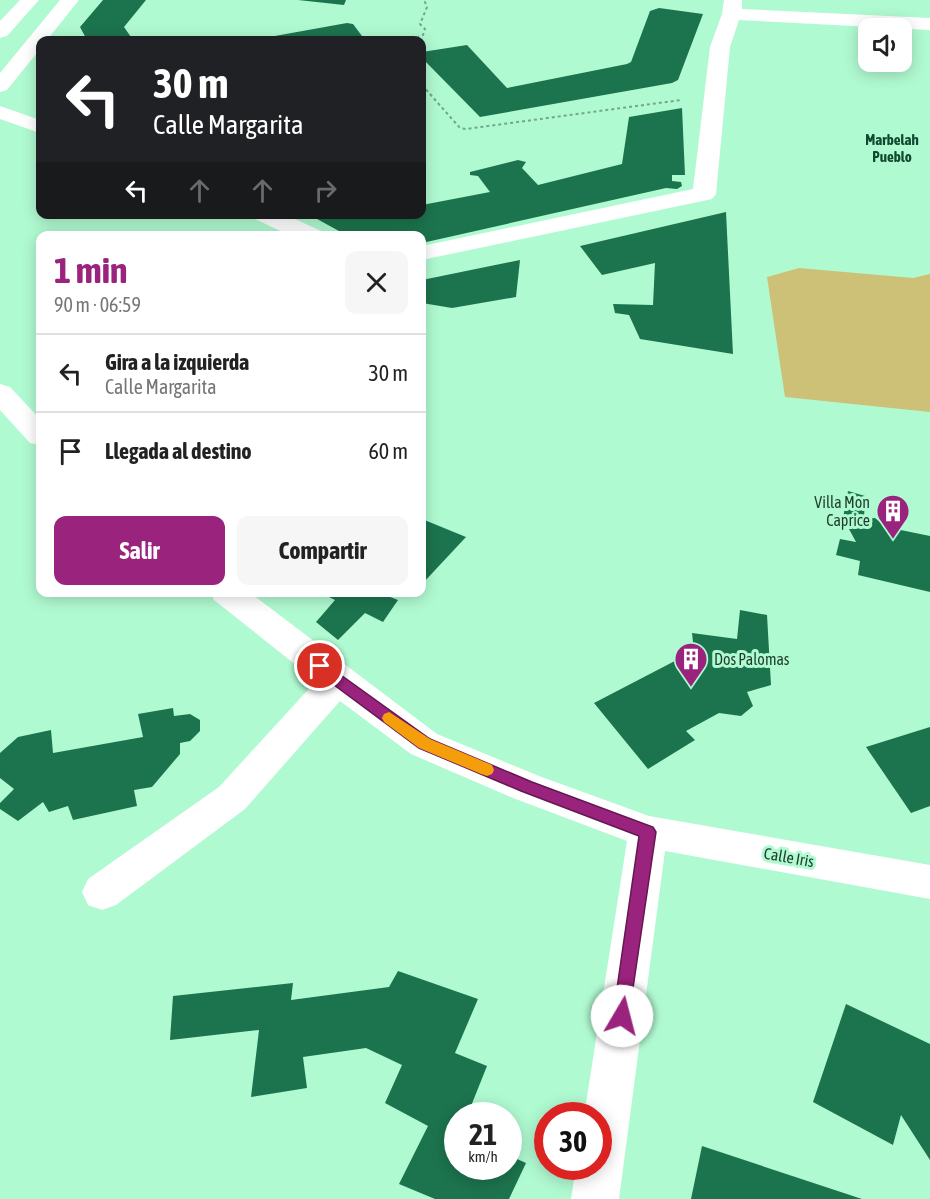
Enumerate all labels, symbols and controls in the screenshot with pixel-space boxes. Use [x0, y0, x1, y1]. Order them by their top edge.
map controls [858, 18, 912, 72]
button: sound [858, 18, 912, 72]
text: 30 m [153, 59, 228, 107]
icon: left [54, 60, 132, 138]
text: Calle Margarita [153, 109, 304, 140]
district label: Marbelah Pueblo [865, 131, 919, 165]
icon: left [120, 174, 153, 207]
icon: ahead [183, 174, 216, 207]
icon: ahead [246, 174, 279, 207]
icon: right [309, 174, 342, 207]
text: 1 min [54, 249, 128, 291]
button: close [345, 251, 408, 314]
text: 90 m · 06:59 [54, 293, 141, 316]
text: Gira a la izquierda [105, 349, 249, 375]
icon: left [54, 357, 87, 390]
text: 30 m [368, 360, 408, 386]
text: Calle Margarita [105, 375, 217, 398]
icon: arrive [54, 435, 87, 468]
text: Llegada al destino [105, 438, 252, 464]
text: 60 m [368, 438, 408, 464]
place label: Villa Mon Caprice [814, 493, 870, 530]
building icon: Villa Mon Caprice [875, 493, 911, 540]
button: Salir [54, 516, 225, 585]
button: Compartir [237, 516, 408, 585]
pin [294, 640, 345, 691]
building icon: Dos Palomas [673, 641, 709, 688]
icon: arrive [303, 649, 336, 682]
place label: Dos Palomas [714, 650, 790, 668]
street label: Calle Iris [763, 844, 816, 870]
position arrow [590, 984, 654, 1048]
speed limit sign: 30 [534, 1102, 612, 1180]
text: 21 [469, 1117, 497, 1151]
text: km/h [468, 1148, 498, 1165]

